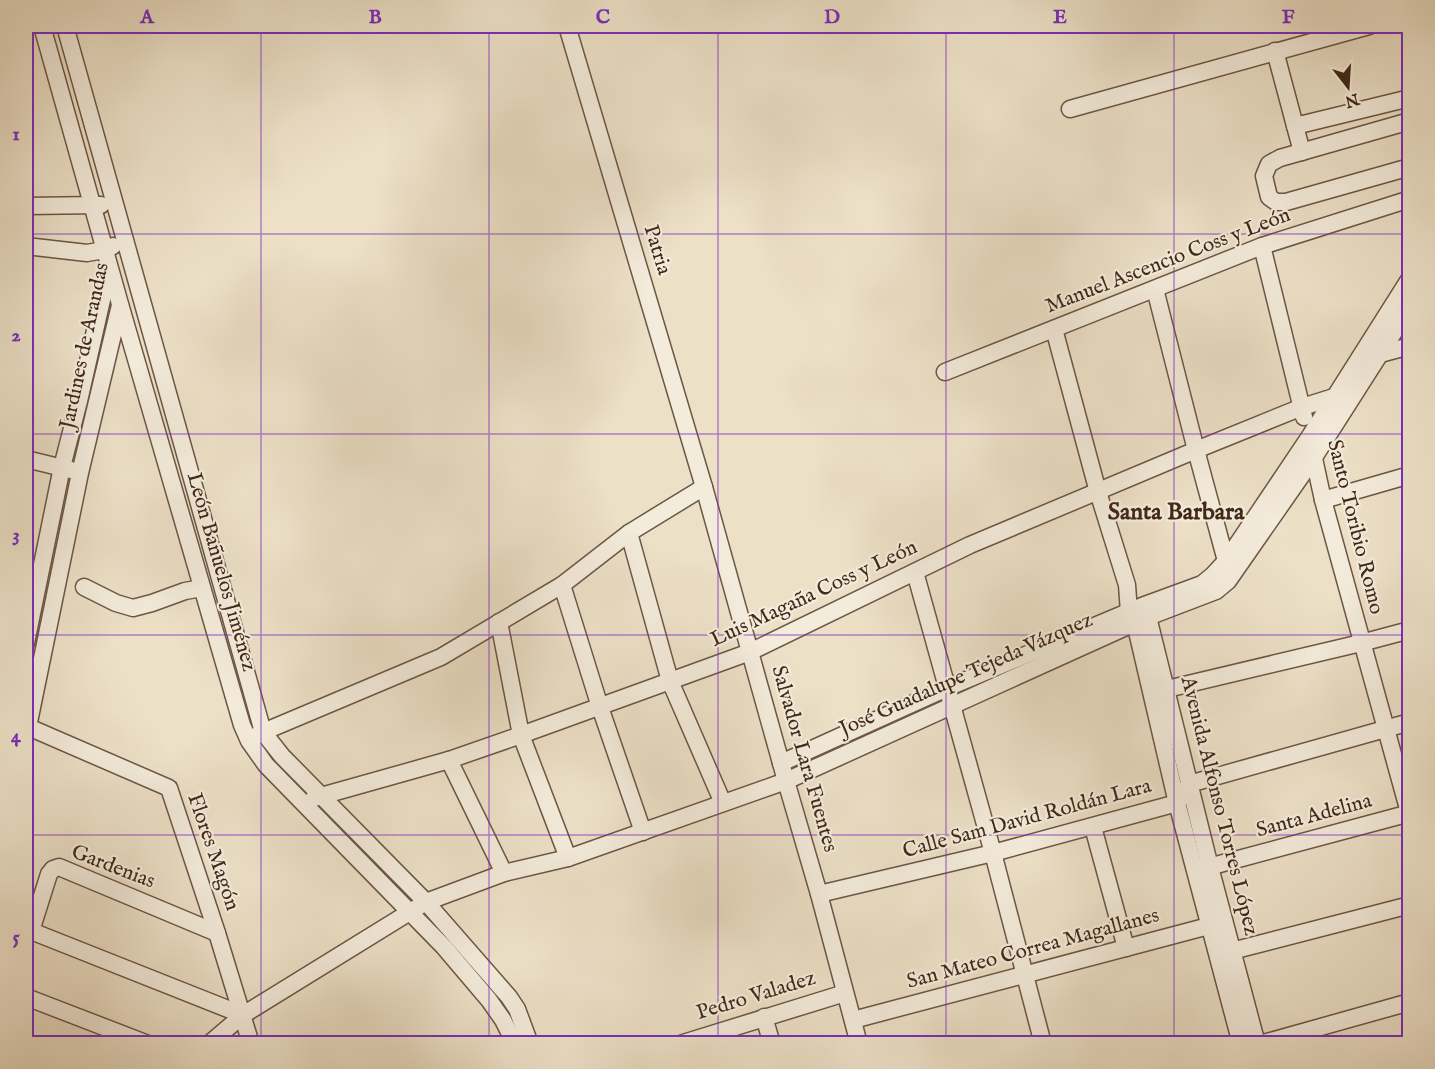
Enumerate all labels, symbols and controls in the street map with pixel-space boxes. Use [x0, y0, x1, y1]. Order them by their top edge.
text: A [139, 5, 155, 30]
text: B [368, 5, 382, 30]
text: C [596, 5, 610, 30]
text: D [824, 5, 840, 30]
text: E [1053, 5, 1067, 30]
text: F [1282, 5, 1295, 30]
north arrow [1318, 57, 1378, 117]
text: N [1342, 88, 1362, 111]
text: 1 [12, 122, 20, 147]
street label: Manuel Ascencio Coss y León [1042, 202, 1294, 320]
street label: Patria [637, 222, 678, 279]
street label: Jardines de Arandas [54, 260, 116, 434]
text: 2 [11, 323, 21, 348]
street label: Santo Toribio Romo [1320, 437, 1390, 617]
street label: León Bañuelos Jiménez [180, 469, 262, 675]
district label: Santa Barbara [1108, 497, 1245, 528]
text: 3 [12, 523, 20, 548]
street label: Luis Magaña Coss y León [706, 534, 922, 654]
street label: José Guadalupe Tejeda Vázquez [833, 607, 1097, 744]
street label: Salvador Lara Fuentes [764, 663, 844, 855]
street label: Avenida Alfonso Torres López [1173, 673, 1264, 939]
text: 4 [11, 724, 22, 749]
street label: Calle Sam David Roldán Lara [900, 773, 1155, 865]
street label: Santa Adelina [1253, 787, 1376, 844]
street label: Flores Magón [180, 790, 246, 914]
street label: Gardenias [67, 839, 159, 895]
street label: San Mateo Correa Magallanes [904, 902, 1162, 996]
text: 5 [12, 925, 20, 950]
street label: Pedro Valadez [693, 965, 819, 1027]

